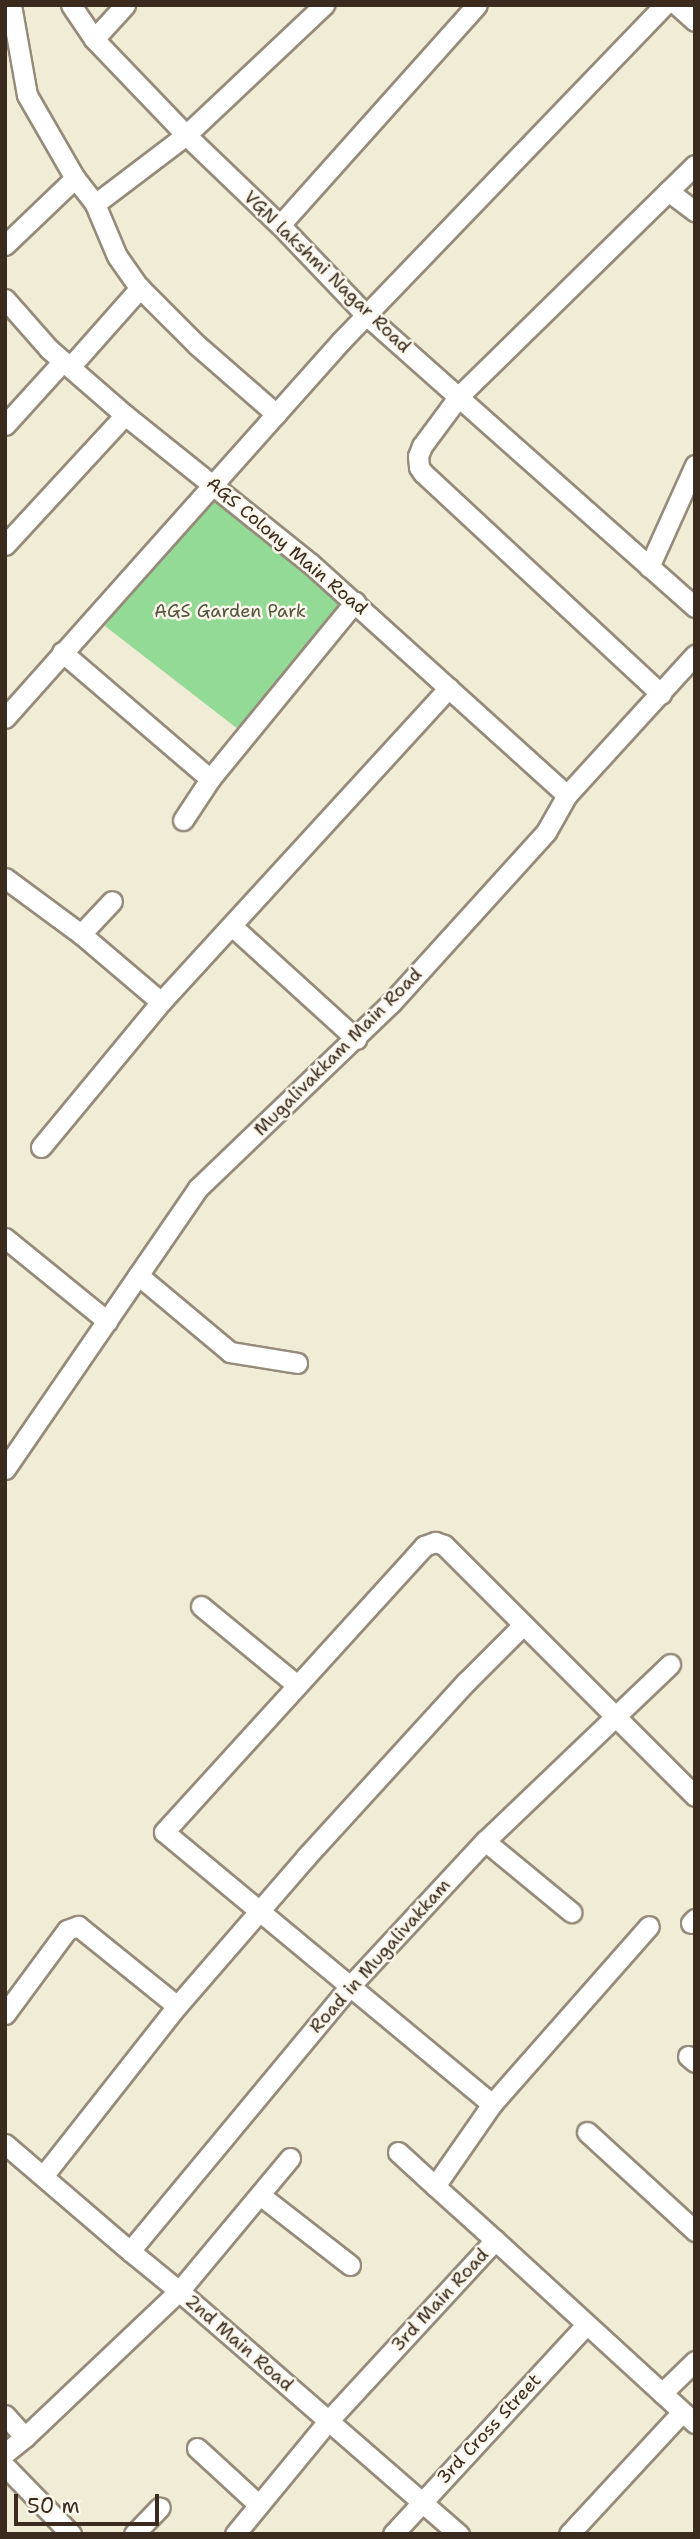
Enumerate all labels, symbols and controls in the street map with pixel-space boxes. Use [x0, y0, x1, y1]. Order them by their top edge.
street label: VGN lakshmi Nagar Road [239, 186, 415, 358]
street label: AGS Colony Main Road [202, 472, 372, 620]
park label: AGS Garden Park [154, 600, 306, 622]
street label: Mugalivakkam Main Road [250, 964, 426, 1140]
street label: Road in Mugalivakkam [305, 1874, 455, 2038]
street label: 3rd Main Road [387, 2244, 493, 2356]
street label: 2nd Main Road [181, 2290, 297, 2396]
street label: 3rd Cross Street [432, 2370, 546, 2488]
scale bar [18, 2480, 163, 2524]
text: 50 m [27, 2492, 80, 2520]

